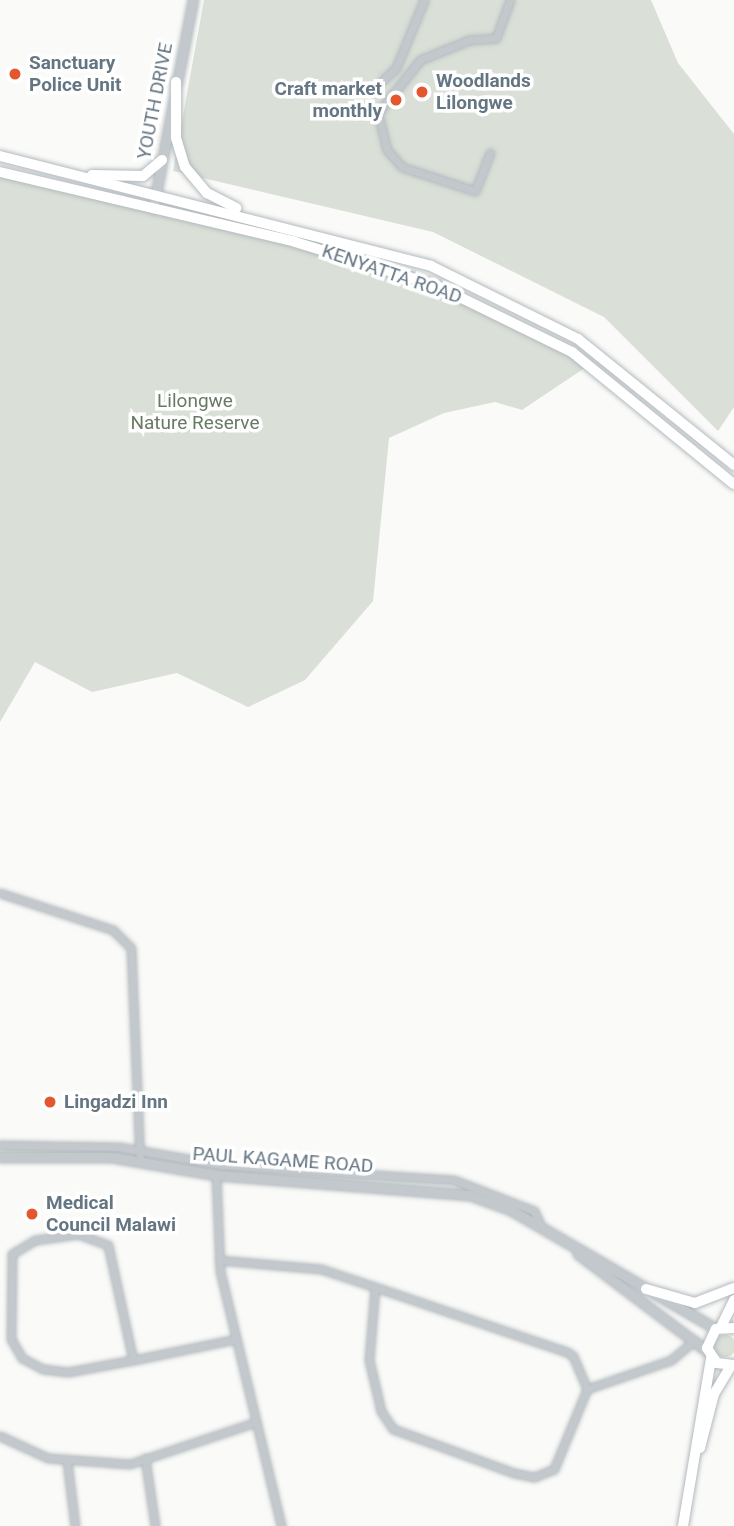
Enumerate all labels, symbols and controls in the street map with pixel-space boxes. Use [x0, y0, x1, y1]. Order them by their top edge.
street label: YOUTH DRIVE [133, 41, 177, 161]
place label: Sanctuary Police Unit [29, 52, 121, 96]
marker: Sanctuary Police Unit [7, 66, 23, 82]
place label: Woodlands Lilongwe [436, 70, 531, 114]
place label: Craft market monthly [275, 78, 382, 122]
marker: Woodlands Lilongwe [414, 84, 430, 100]
marker: Craft market monthly [388, 92, 404, 108]
street label: KENYATTA ROAD [319, 239, 465, 309]
park label: Lilongwe Nature Reserve [130, 390, 260, 434]
place label: Lingadzi Inn [64, 1091, 168, 1113]
marker: Lingadzi Inn [42, 1094, 58, 1110]
street label: PAUL KAGAME ROAD [192, 1142, 374, 1178]
place label: Medical Council Malawi [46, 1192, 176, 1236]
marker: Medical Council Malawi [24, 1206, 40, 1222]

